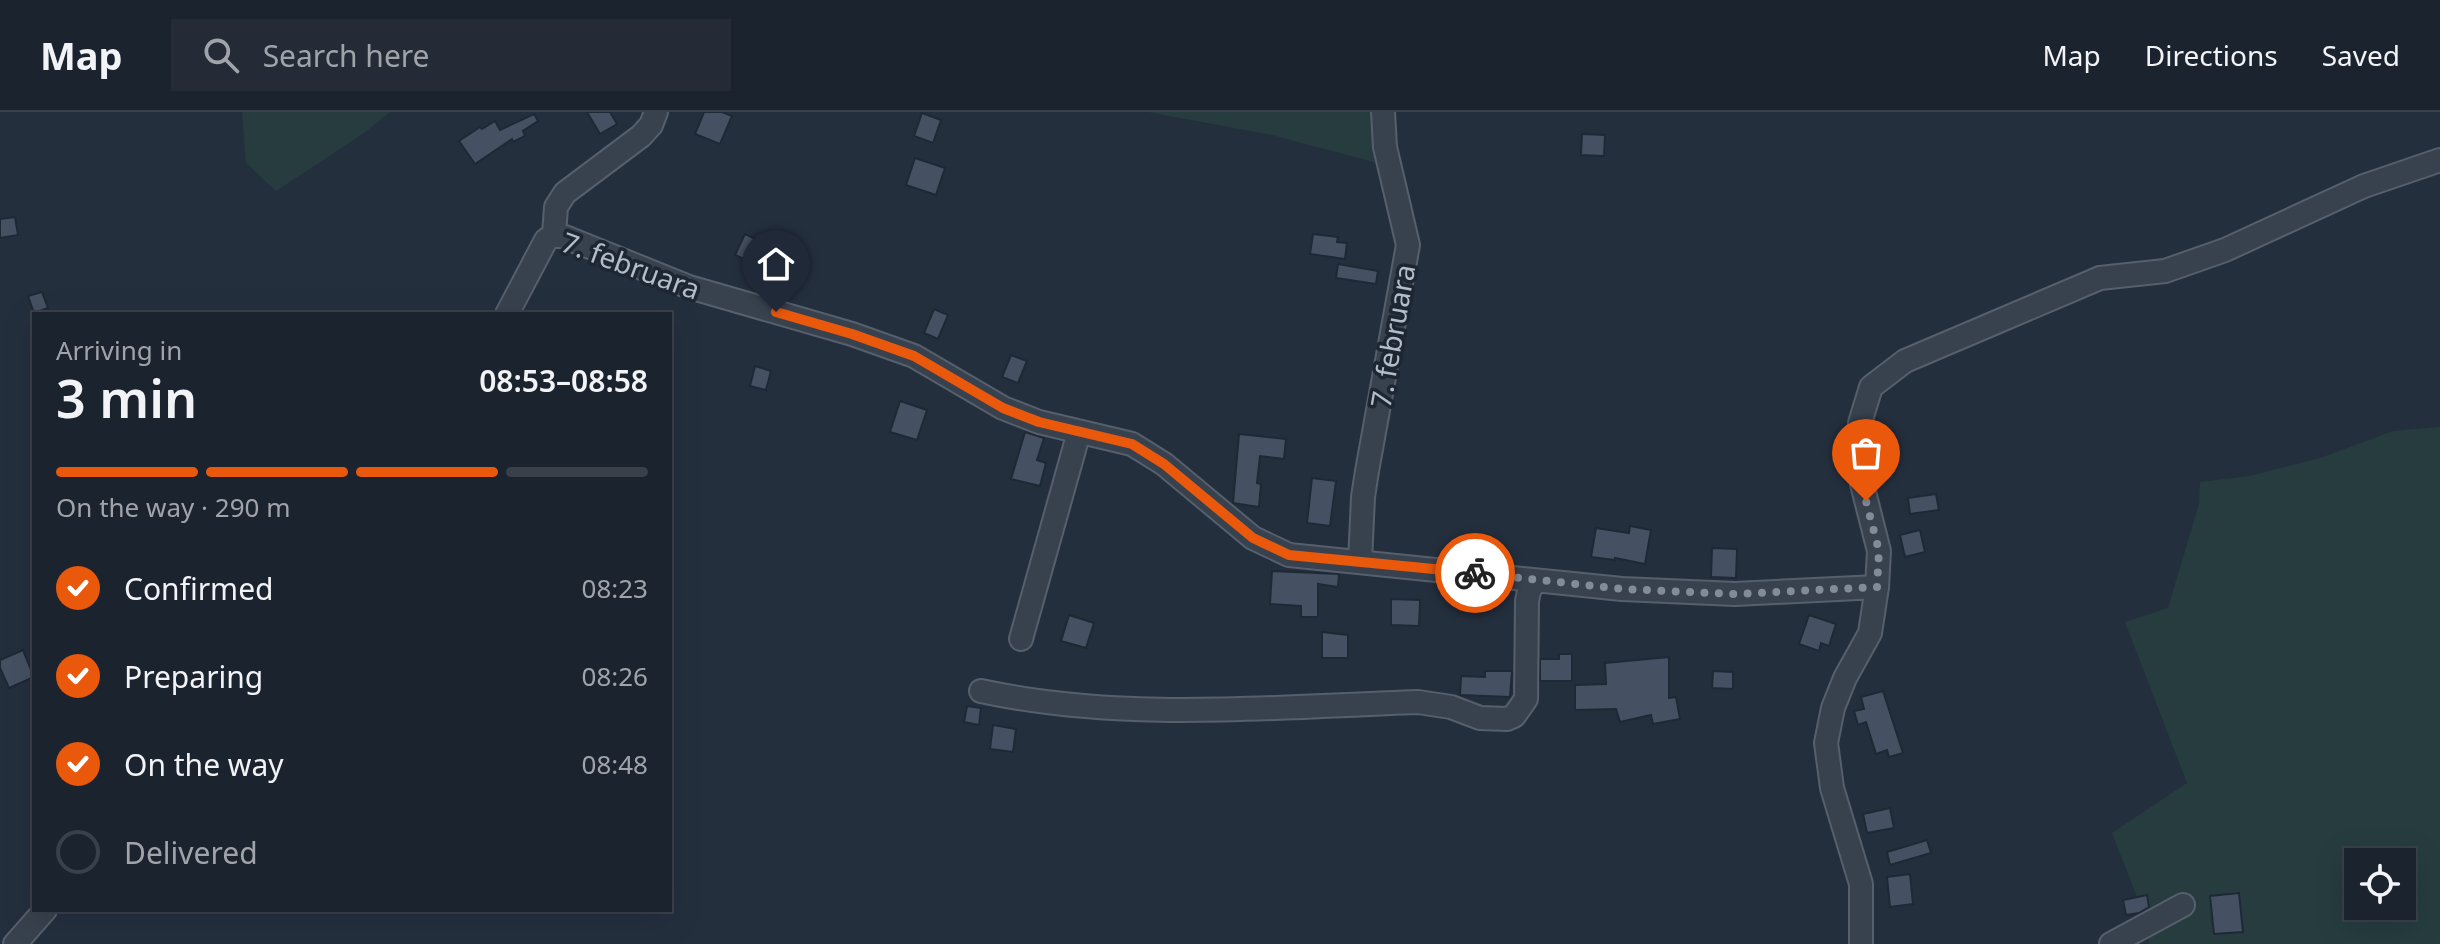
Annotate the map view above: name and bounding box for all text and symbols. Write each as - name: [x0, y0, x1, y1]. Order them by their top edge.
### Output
- search box: [171, 19, 731, 91]
- text: Map: [40, 29, 123, 81]
- icon: search: [199, 33, 243, 77]
- text: Search here: [263, 35, 430, 76]
- text: Map: [2042, 36, 2101, 74]
- text: Directions: [2145, 36, 2278, 74]
- text: Saved: [2322, 36, 2400, 74]
- street label: 7. februara: [556, 222, 706, 308]
- pin: [742, 230, 810, 312]
- icon: home: [754, 242, 798, 286]
- street label: 7. februara: [1361, 261, 1423, 411]
- text: Arriving in: [56, 332, 182, 368]
- text: 08:53–08:58: [479, 360, 648, 401]
- text: 3 min: [56, 362, 197, 433]
- pin: [1832, 419, 1900, 501]
- icon: bag: [1844, 431, 1888, 475]
- text: On the way · 290 m: [56, 489, 290, 525]
- courier: [1435, 533, 1515, 613]
- icon: bike: [1453, 551, 1497, 595]
- icon: check: [56, 566, 100, 610]
- text: Confirmed: [124, 568, 274, 609]
- text: 08:23: [582, 570, 648, 606]
- icon: check: [56, 654, 100, 698]
- text: Preparing: [124, 656, 263, 697]
- text: 08:26: [582, 658, 648, 694]
- icon: check: [56, 742, 100, 786]
- text: On the way: [124, 744, 284, 785]
- text: 08:48: [582, 746, 648, 782]
- text: Delivered: [124, 832, 258, 873]
- map controls: [2344, 848, 2416, 920]
- button: locate: [2344, 848, 2416, 920]

